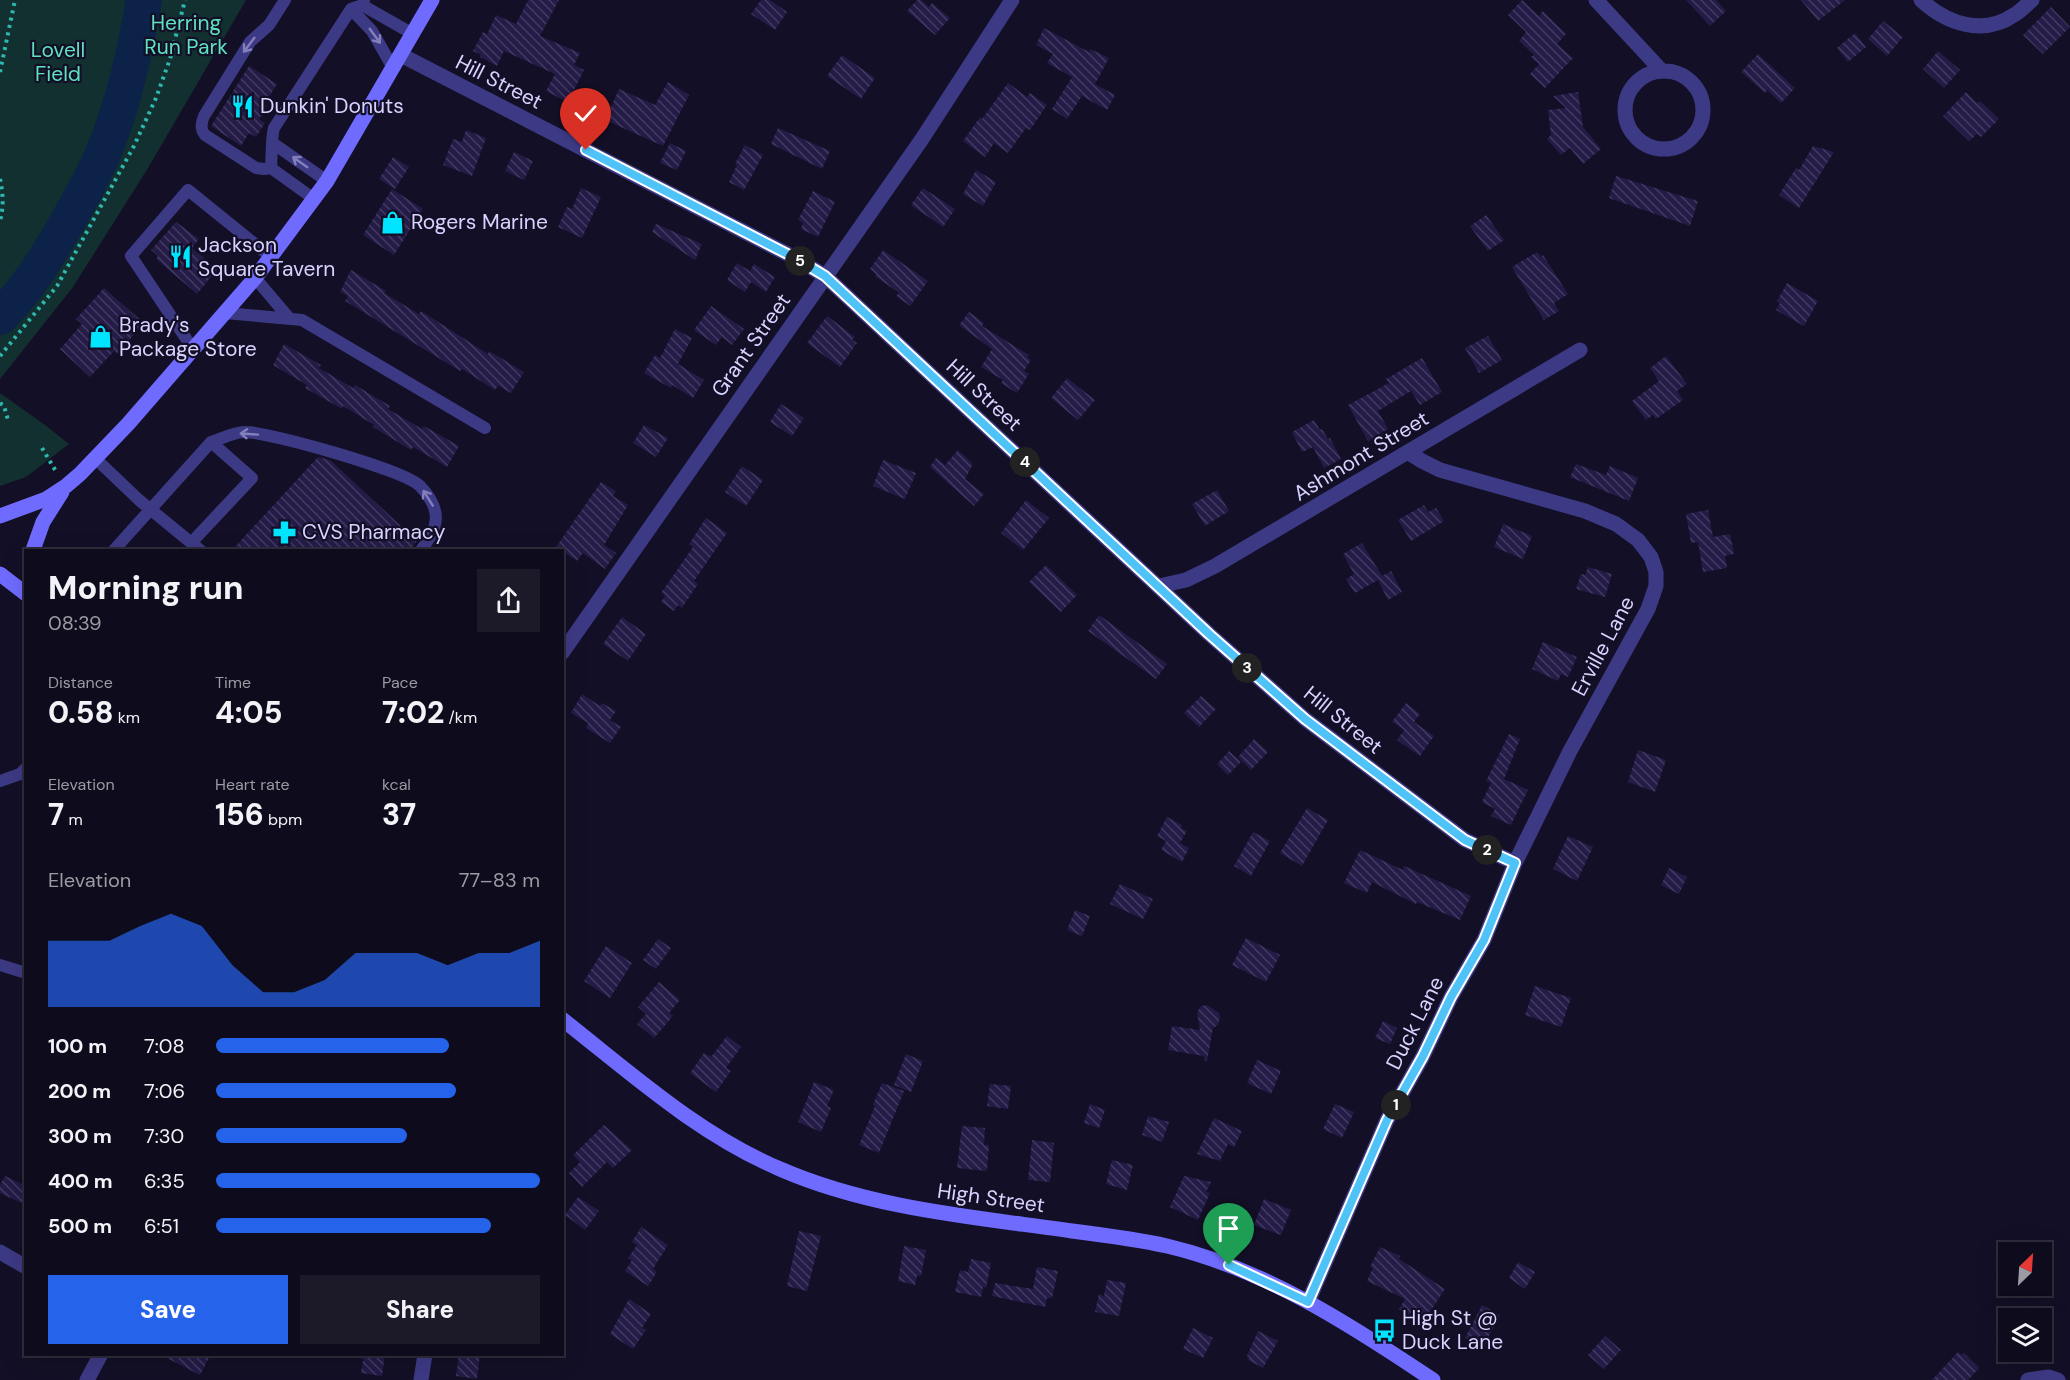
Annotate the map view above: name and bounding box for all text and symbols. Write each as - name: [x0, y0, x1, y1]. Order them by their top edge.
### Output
- park label: Herring Run Park: [144, 9, 228, 61]
- one-way arrow: [369, 28, 381, 44]
- park label: Lovell Field: [31, 36, 85, 88]
- one-way arrow: [243, 37, 255, 53]
- street label: Hill Street: [451, 48, 547, 116]
- pin: [560, 88, 611, 150]
- place label: Dunkin' Donuts: [260, 92, 404, 120]
- restaurant icon: Dunkin' Donuts: [229, 93, 255, 119]
- icon: check: [569, 97, 602, 130]
- one-way arrow: [293, 156, 309, 168]
- place label: Rogers Marine: [411, 208, 548, 236]
- shop icon: Rogers Marine: [380, 209, 406, 235]
- place label: Jackson Square Tavern: [198, 231, 335, 283]
- restaurant icon: Jackson Square Tavern: [167, 244, 193, 270]
- pin: 5: [785, 246, 815, 276]
- text: 5: [795, 250, 805, 271]
- street label: Grant Street: [705, 288, 797, 402]
- place label: Brady's Package Store: [119, 311, 257, 363]
- shop icon: Brady's Package Store: [88, 324, 114, 350]
- street label: Hill Street: [940, 353, 1028, 437]
- street label: Ashmont Street: [1288, 405, 1434, 507]
- one-way arrow: [240, 428, 259, 439]
- pin: 4: [1010, 447, 1040, 477]
- text: 4: [1020, 451, 1030, 472]
- one-way arrow: [421, 490, 434, 507]
- place label: CVS Pharmacy: [302, 518, 446, 546]
- pharmacy icon: CVS Pharmacy: [271, 519, 297, 545]
- text: Morning run: [48, 566, 243, 609]
- button: share: [477, 569, 540, 632]
- street label: Erville Lane: [1565, 591, 1641, 701]
- text: 08:39: [48, 610, 102, 636]
- pin: 3: [1232, 653, 1262, 683]
- text: 3: [1242, 657, 1252, 678]
- text: Distance: [48, 672, 113, 693]
- text: Time: [215, 672, 251, 693]
- text: Pace: [382, 672, 418, 693]
- street label: Hill Street: [1298, 680, 1388, 760]
- text: 0.58: [48, 693, 113, 732]
- text: 4:05: [215, 693, 282, 732]
- text: 7:02: [382, 693, 444, 732]
- text: km: [113, 707, 140, 728]
- text: /km: [444, 707, 477, 728]
- text: Elevation: [48, 774, 115, 795]
- text: Heart rate: [215, 774, 290, 795]
- text: kcal: [382, 774, 411, 795]
- text: 7: [48, 795, 64, 834]
- text: 156: [215, 795, 264, 834]
- text: 37: [382, 795, 416, 834]
- text: m: [64, 809, 83, 830]
- text: bpm: [264, 809, 302, 830]
- pin: 2: [1472, 835, 1502, 865]
- text: 2: [1482, 839, 1492, 860]
- text: Elevation: [48, 867, 131, 893]
- text: 77–83 m: [459, 867, 540, 893]
- street label: Duck Lane: [1380, 972, 1450, 1074]
- text: 100 m: [48, 1033, 107, 1059]
- text: 7:08: [144, 1033, 185, 1059]
- text: 200 m: [48, 1078, 111, 1104]
- text: 7:06: [144, 1078, 185, 1104]
- pin: 1: [1381, 1090, 1411, 1120]
- text: 1: [1393, 1094, 1399, 1115]
- text: 300 m: [48, 1123, 112, 1149]
- text: 7:30: [144, 1123, 184, 1149]
- text: 400 m: [48, 1168, 113, 1194]
- text: 6:35: [144, 1168, 185, 1194]
- street label: High Street: [935, 1177, 1047, 1219]
- pin: [1203, 1203, 1254, 1265]
- icon: arrive: [1212, 1212, 1245, 1245]
- text: 500 m: [48, 1213, 112, 1239]
- text: 6:51: [144, 1213, 179, 1239]
- north arrow: [1998, 1242, 2052, 1296]
- map controls: [1998, 1242, 2052, 1362]
- button: Save: [48, 1275, 288, 1344]
- button: Share: [300, 1275, 540, 1344]
- place label: High St @ Duck Lane: [1402, 1304, 1503, 1356]
- button: layers: [1998, 1308, 2052, 1362]
- bus stop icon: High St @ Duck Lane: [1371, 1317, 1397, 1343]

